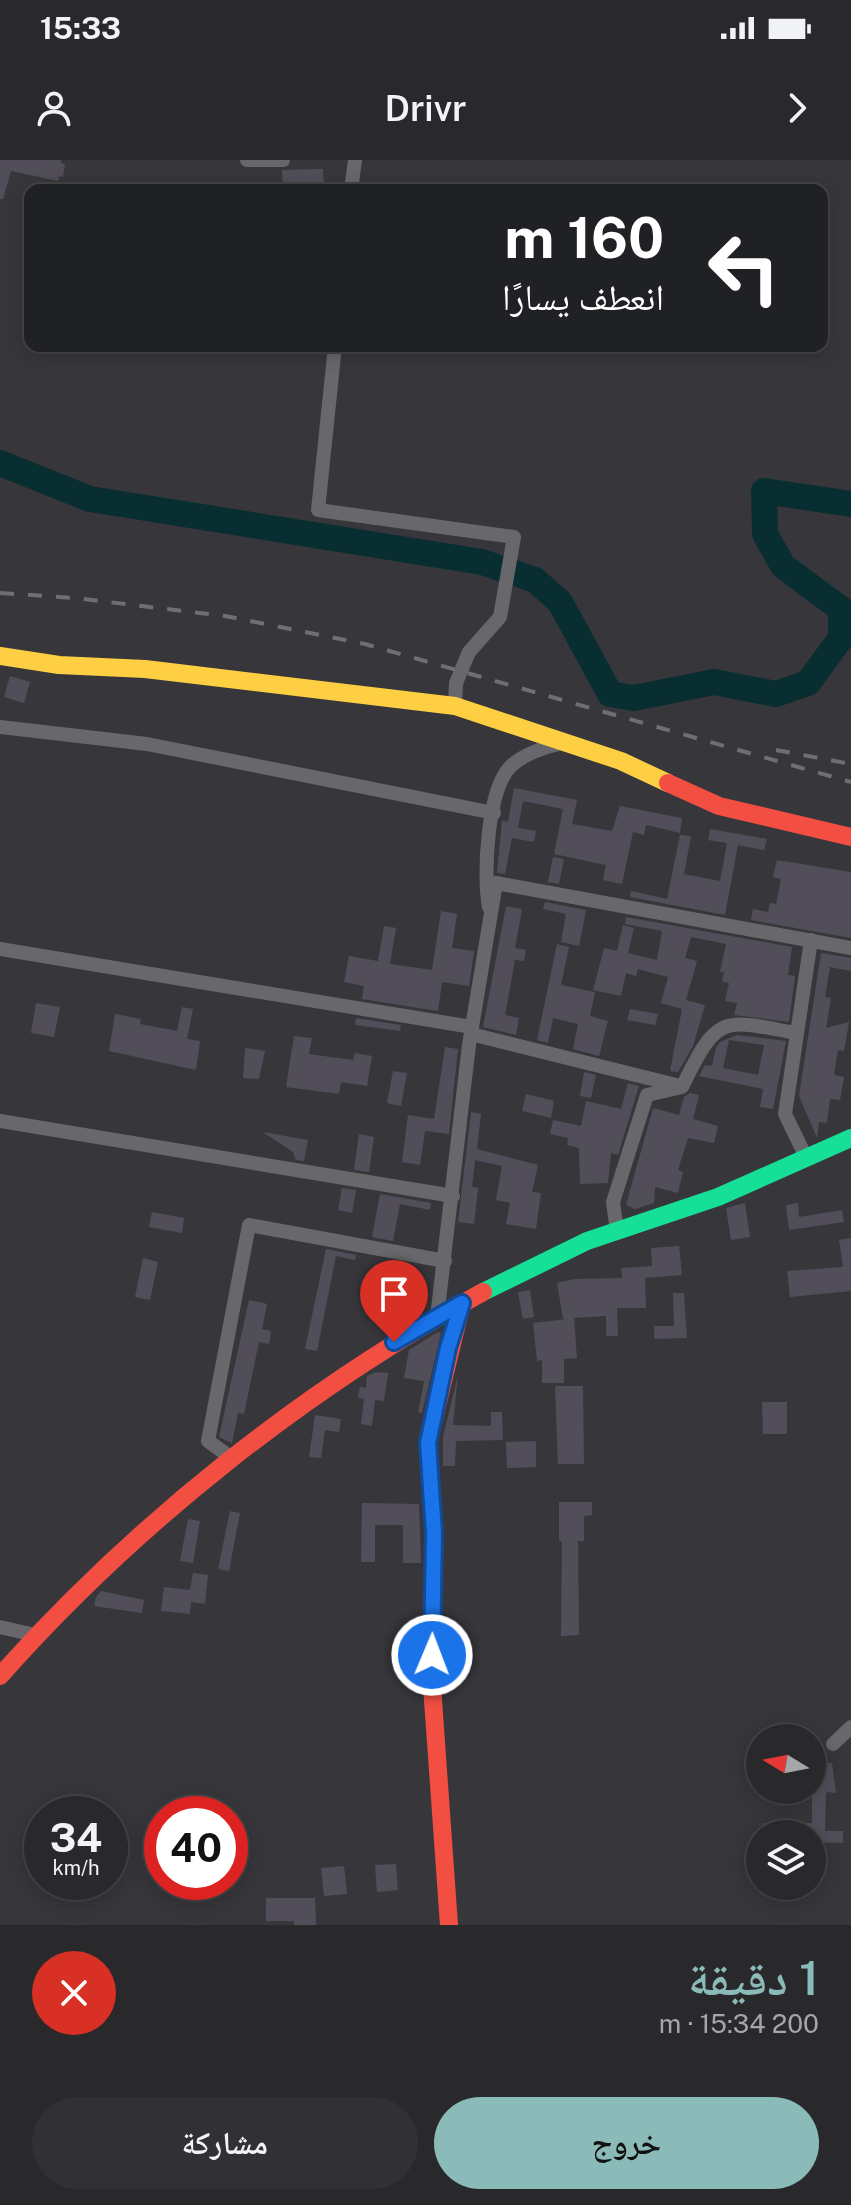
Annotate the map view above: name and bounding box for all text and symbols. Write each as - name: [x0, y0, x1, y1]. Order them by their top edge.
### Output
- text: 15:33: [40, 10, 121, 46]
- icon: person: [32, 86, 76, 130]
- icon: forward: [775, 86, 819, 130]
- text: Drivr: [384, 87, 467, 129]
- text: 160 m: [504, 205, 664, 271]
- icon: left: [692, 216, 796, 320]
- text: انعطف يسارًا: [502, 276, 664, 318]
- pin: [360, 1260, 428, 1342]
- icon: arrive: [372, 1272, 416, 1316]
- position arrow: [390, 1613, 474, 1697]
- north arrow: [746, 1724, 826, 1804]
- map controls: [746, 1724, 826, 1900]
- speed limit sign: 40: [144, 1796, 248, 1900]
- text: 34: [50, 1814, 102, 1861]
- button: layers: [746, 1820, 826, 1900]
- text: km/h: [52, 1856, 100, 1880]
- text: 1 دقيقة: [688, 1949, 819, 2006]
- button: close: [32, 1951, 116, 2035]
- text: 200 m · 15:34: [659, 2008, 819, 2039]
- button: مشاركة: [32, 2097, 418, 2189]
- button: خروج: [434, 2097, 819, 2189]

